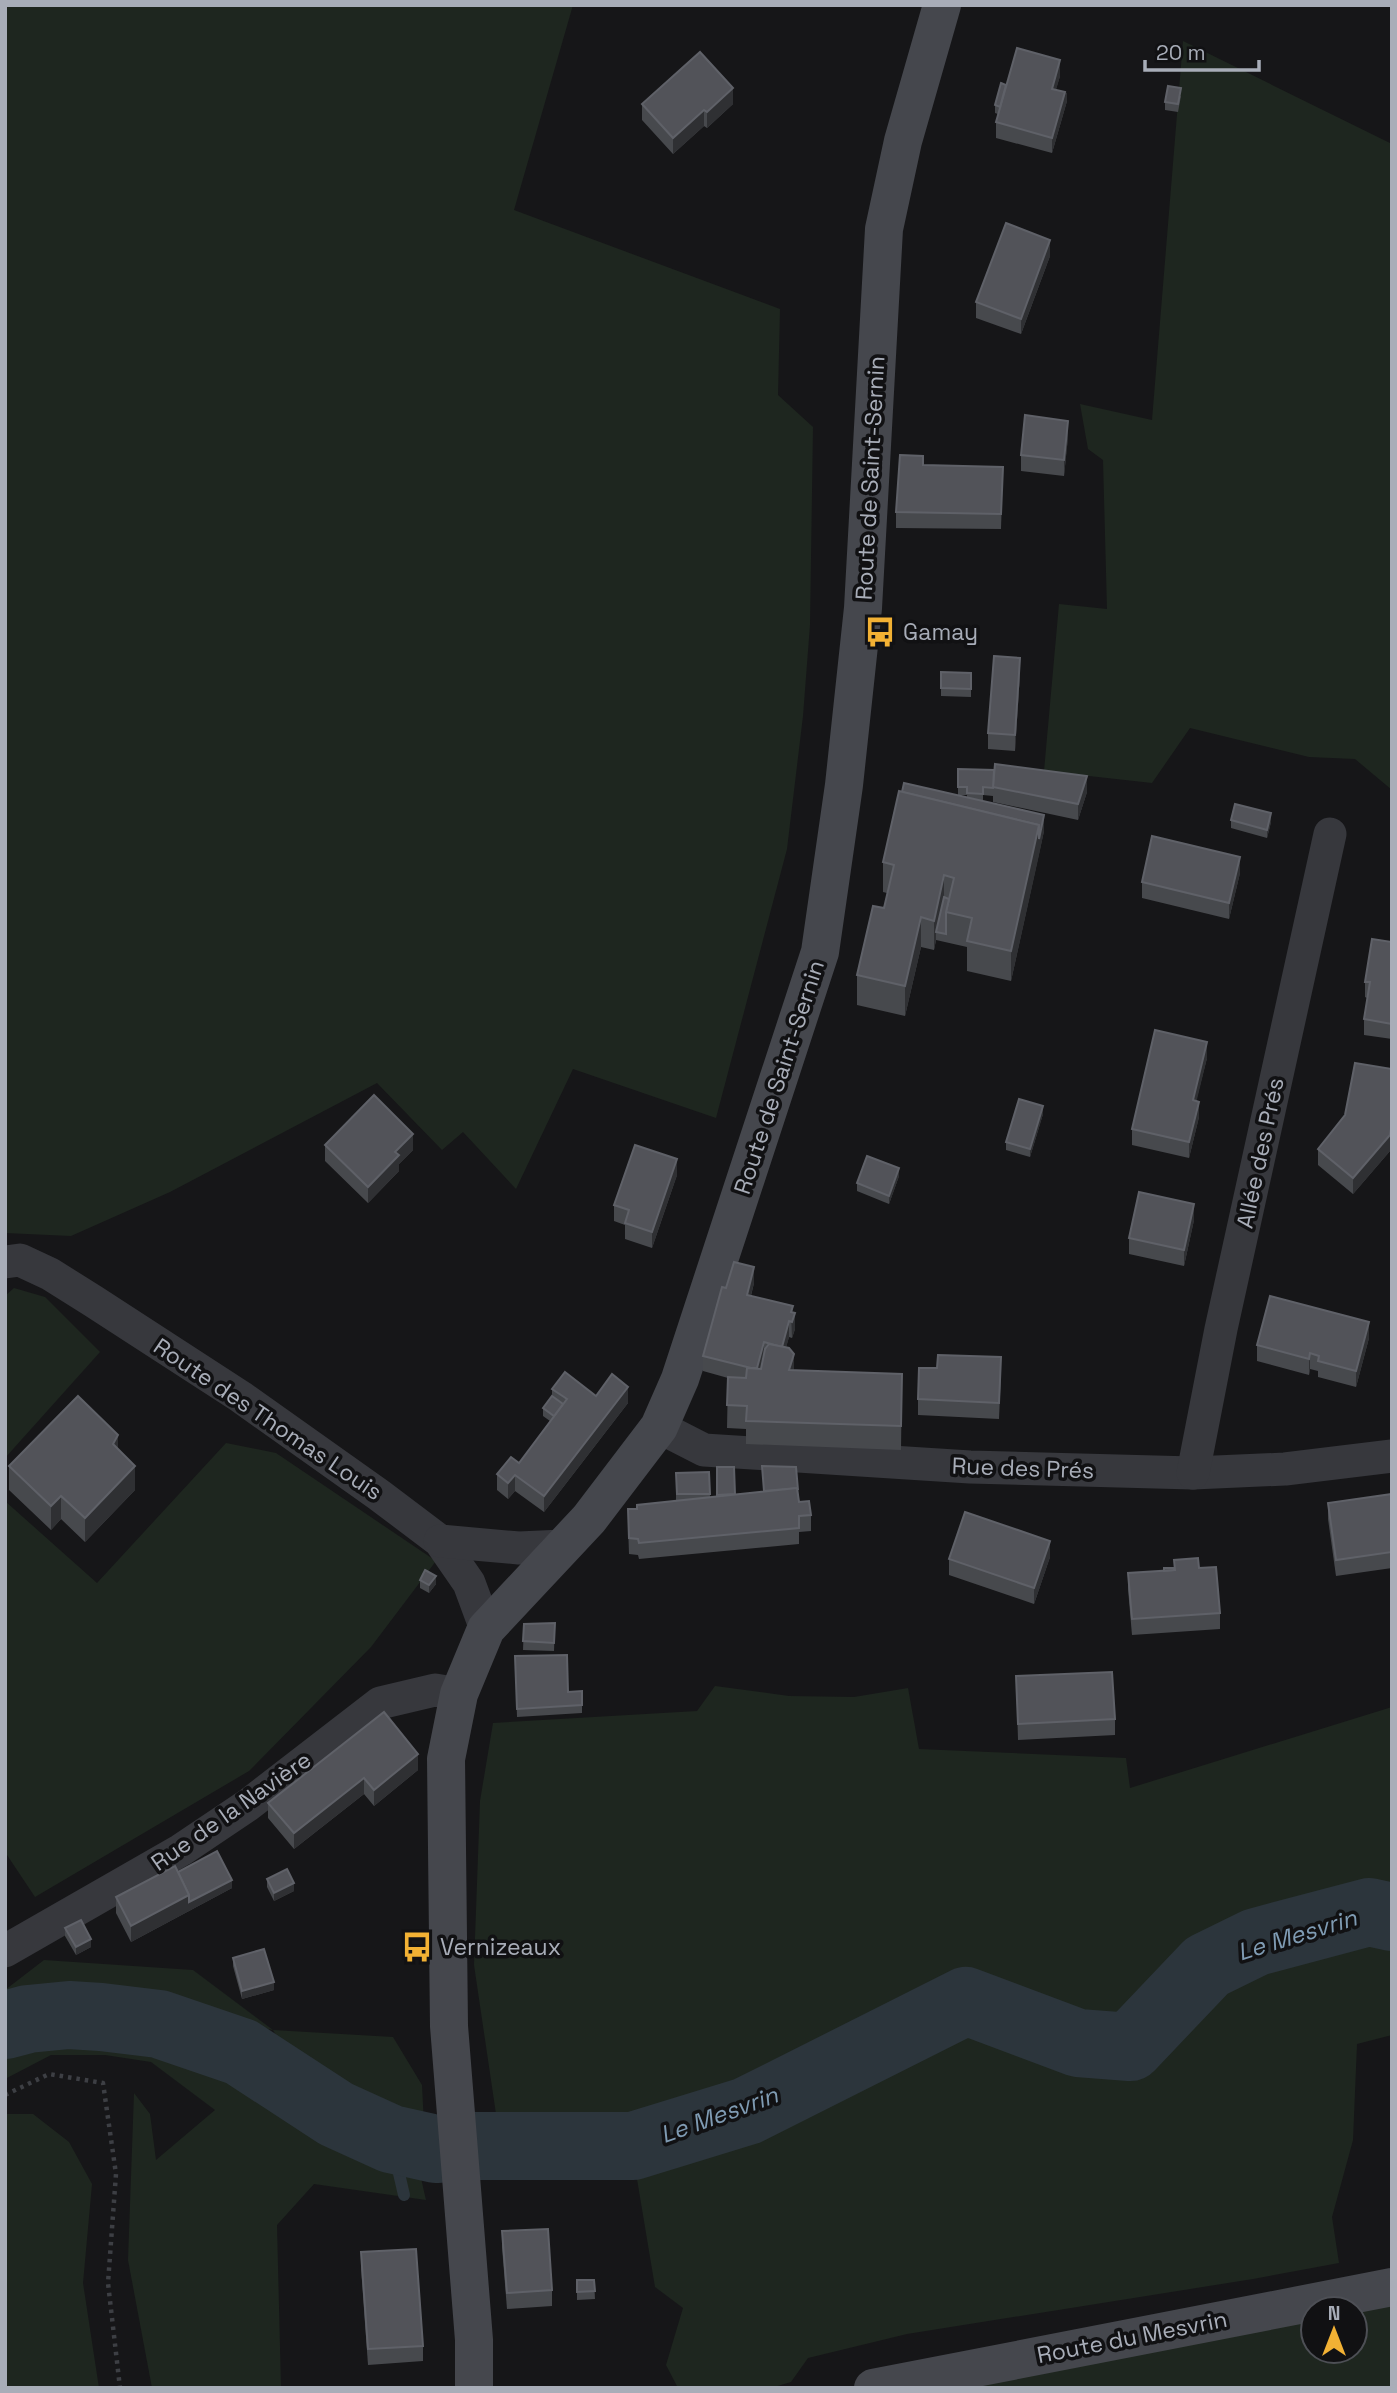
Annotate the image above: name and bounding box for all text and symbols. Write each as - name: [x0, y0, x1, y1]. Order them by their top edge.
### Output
- scale bar: [1145, 28, 1259, 72]
- text: 20 m: [1156, 39, 1206, 66]
- street label: Route de Saint-Sernin: [849, 355, 891, 601]
- bus stop icon: Gamay: [863, 615, 897, 649]
- place label: Gamay: [903, 617, 978, 647]
- street label: Route de Saint-Sernin: [727, 956, 831, 1198]
- street label: Allée des Prés: [1229, 1075, 1291, 1231]
- street label: Route des Thomas Louis: [148, 1331, 388, 1507]
- street label: Rue des Prés: [951, 1451, 1095, 1485]
- street label: Rue de la Navière: [145, 1745, 317, 1877]
- water label: Le Mesvrin: [1233, 1901, 1361, 1967]
- bus stop icon: Vernizeaux: [400, 1930, 434, 1964]
- place label: Vernizeaux: [440, 1932, 561, 1962]
- water label: Le Mesvrin: [656, 2078, 783, 2150]
- north arrow: [1299, 2295, 1369, 2365]
- text: N: [1328, 2301, 1340, 2326]
- street label: Route du Mesvrin: [1034, 2304, 1230, 2370]

